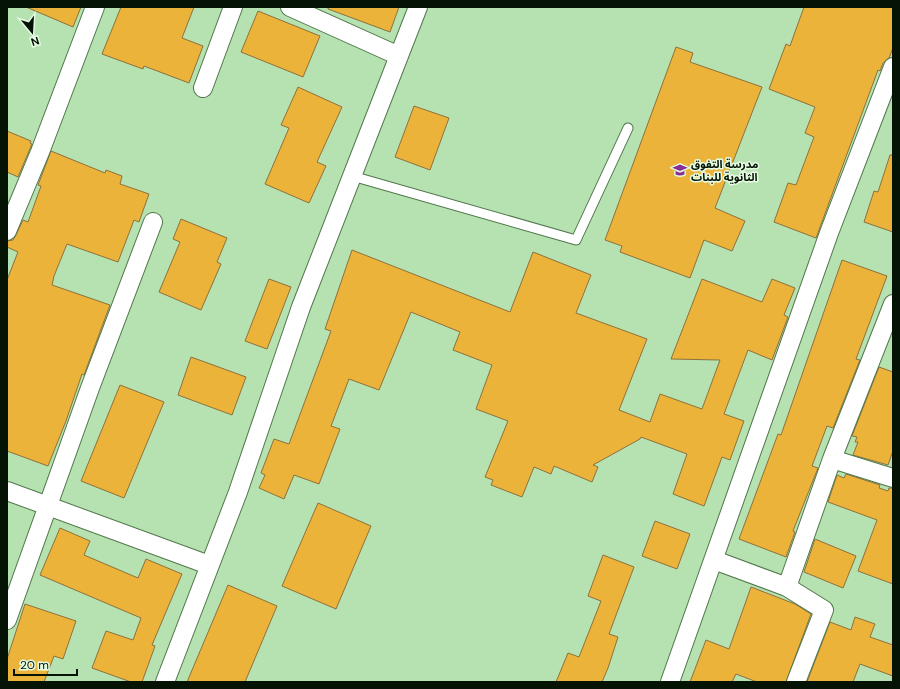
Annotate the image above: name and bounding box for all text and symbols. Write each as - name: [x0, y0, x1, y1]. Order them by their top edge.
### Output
- north arrow: [12, 12, 52, 52]
- text: N: [29, 34, 41, 49]
- place label: مدرسة التفوق الثانوية للبنات: [691, 157, 759, 184]
- school or university icon: مدرسة التفوق الثانوية للبنات: [672, 162, 688, 178]
- scale bar: [14, 651, 77, 677]
- text: 20 m: [20, 657, 49, 673]

